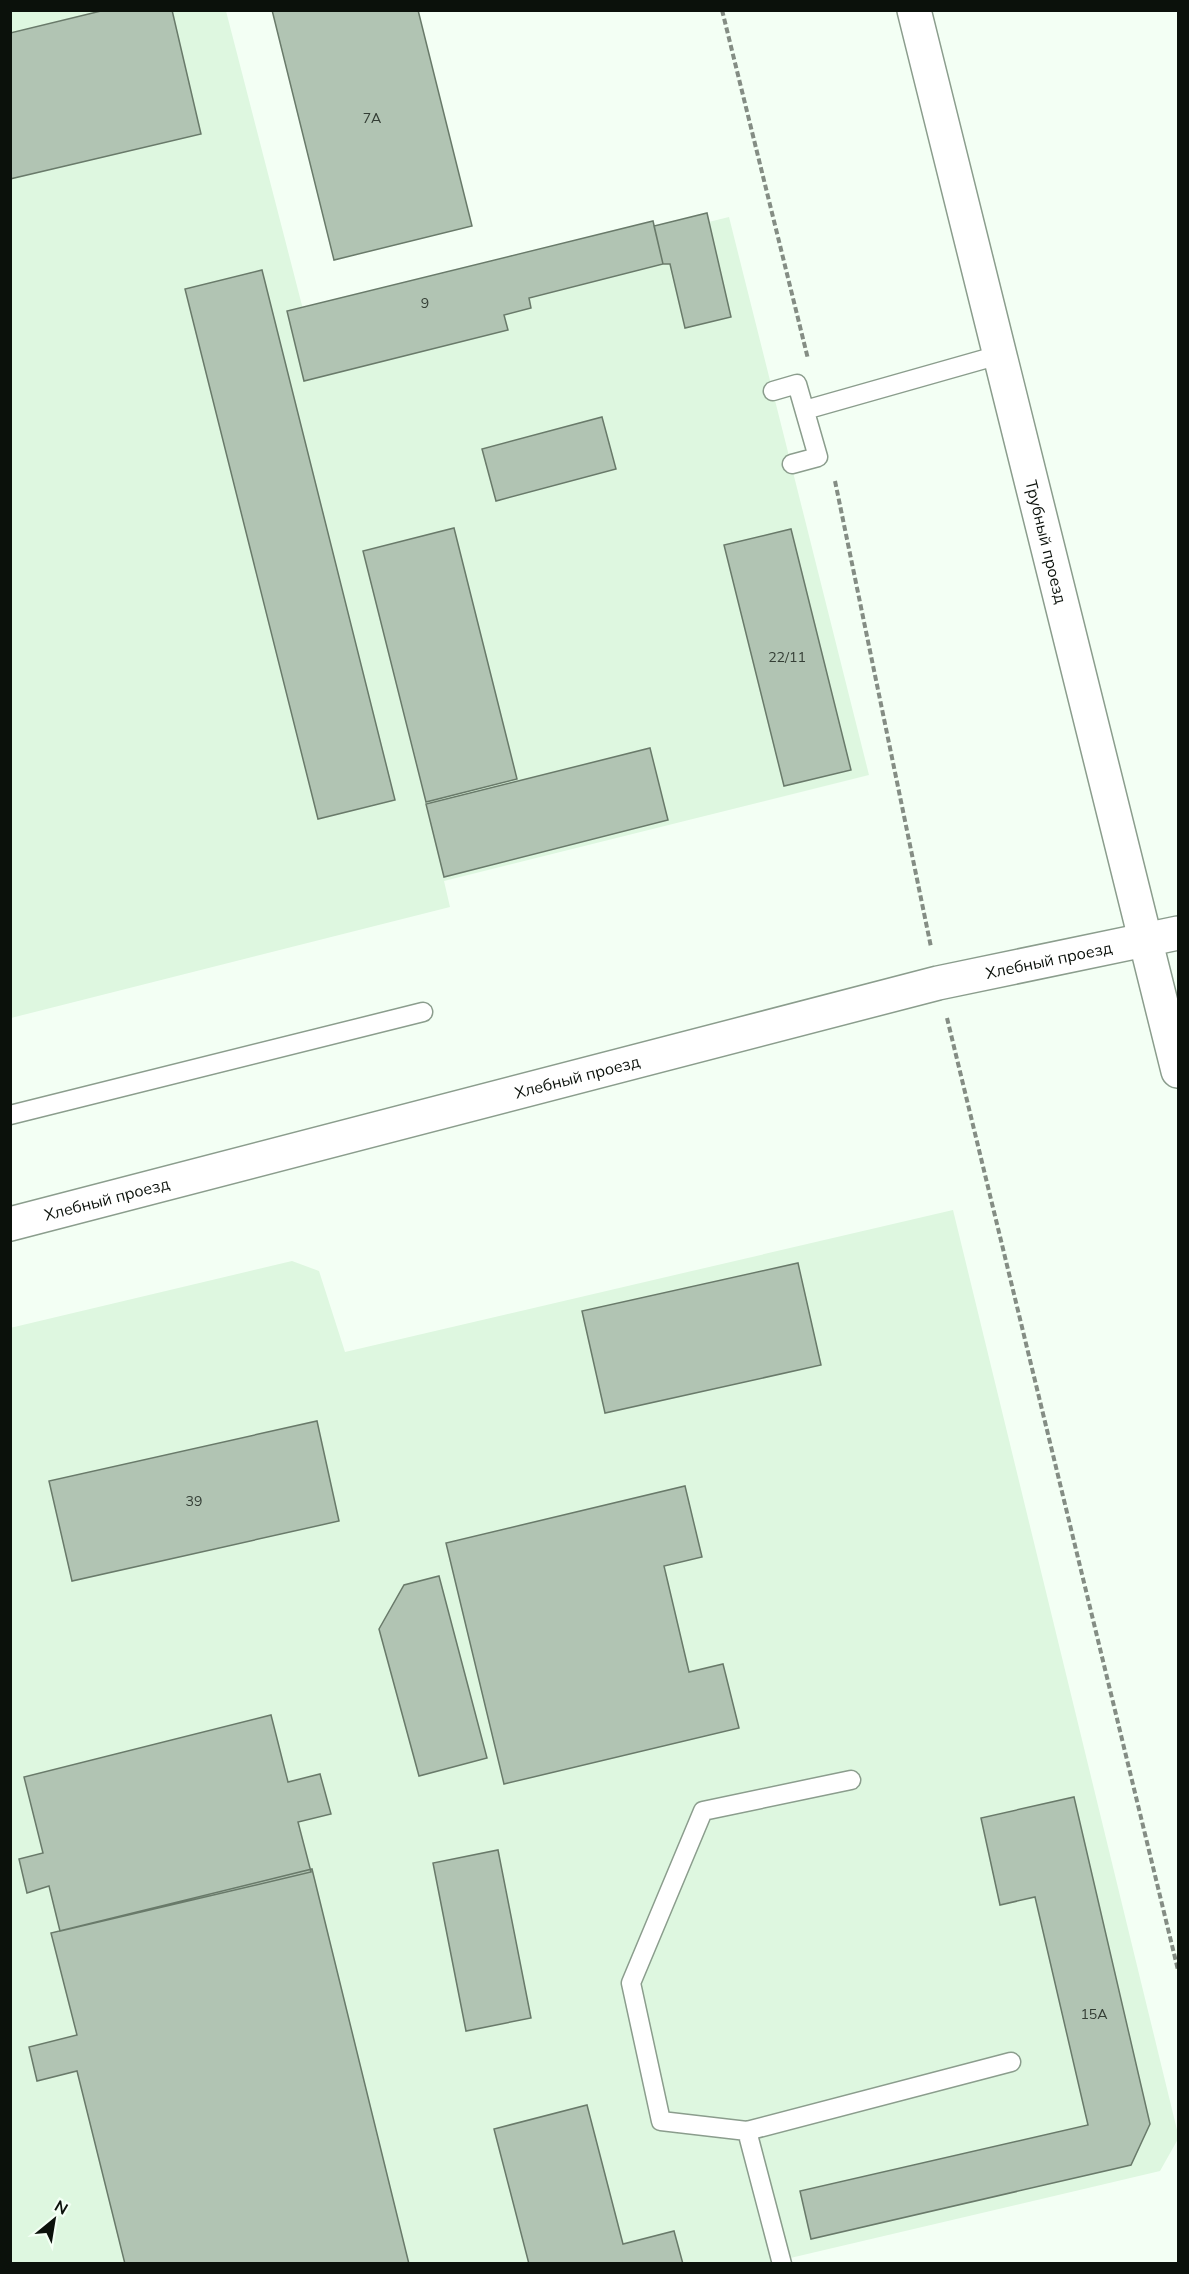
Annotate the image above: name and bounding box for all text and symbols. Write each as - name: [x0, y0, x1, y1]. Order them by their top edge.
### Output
- house number: 7А: [363, 109, 382, 127]
- house number: 9: [421, 294, 429, 312]
- street label: Трубный проезд: [1021, 478, 1071, 606]
- house number: 22/11: [768, 648, 806, 666]
- street label: Хлебный проезд: [984, 937, 1114, 983]
- street label: Хлебный проезд: [512, 1051, 642, 1103]
- street label: Хлебный проезд: [42, 1173, 172, 1225]
- house number: 39: [186, 1492, 202, 1510]
- house number: 15А: [1080, 2005, 1108, 2023]
- north arrow: [24, 2190, 84, 2250]
- text: N: [51, 2195, 72, 2219]

